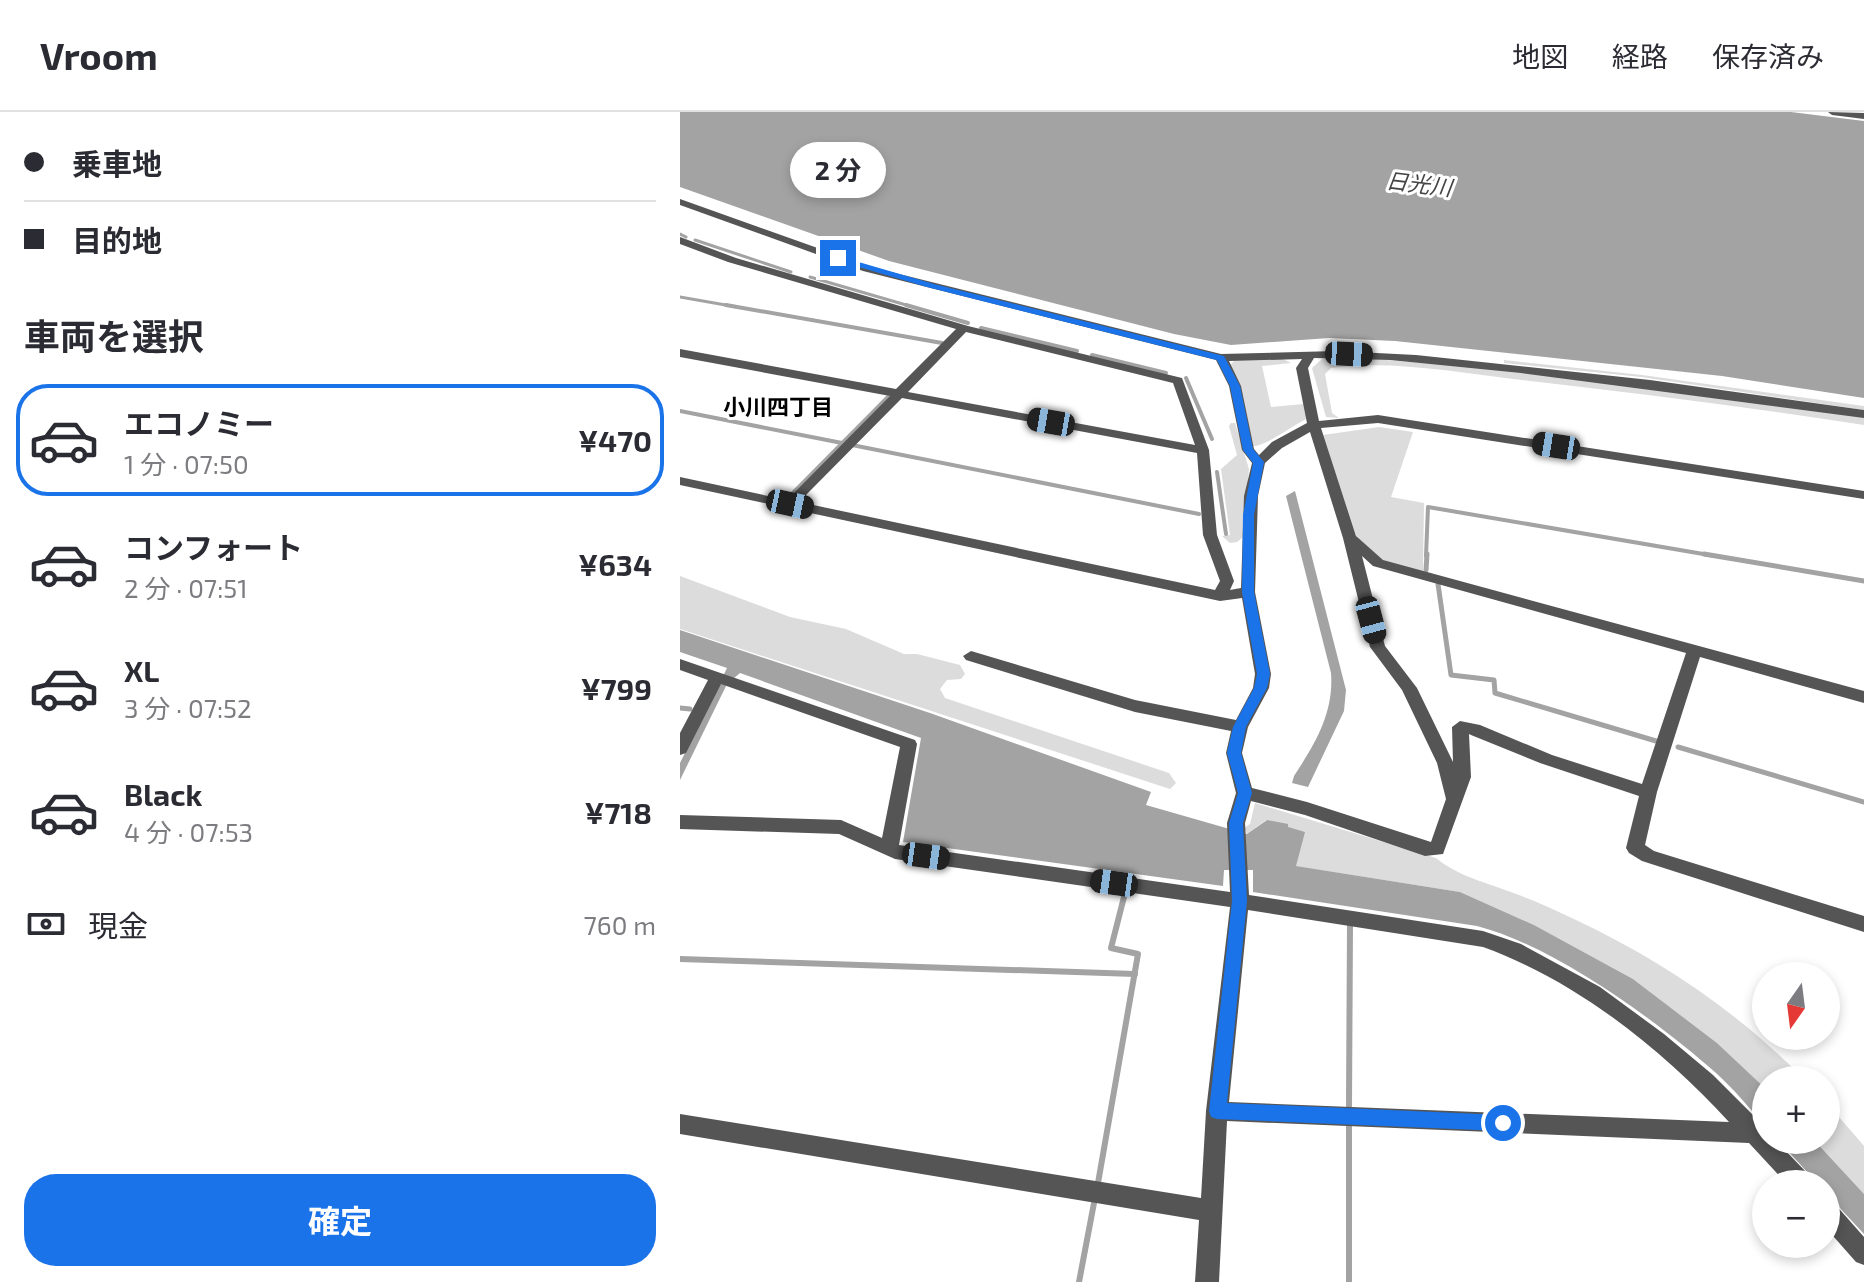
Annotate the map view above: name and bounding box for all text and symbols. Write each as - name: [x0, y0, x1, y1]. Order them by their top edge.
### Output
- text: Vroom: [40, 32, 158, 78]
- text: 地図: [1512, 39, 1568, 73]
- text: 経路: [1612, 39, 1668, 73]
- text: 保存済み: [1712, 39, 1824, 73]
- callout: 2 分: [790, 142, 886, 198]
- text: 乗車地: [72, 145, 162, 181]
- text: 2 分: [815, 154, 861, 185]
- water label: 日光川: [1385, 166, 1455, 200]
- text: 目的地: [72, 222, 162, 258]
- route end: [820, 240, 856, 276]
- text: 車両を選択: [24, 314, 204, 357]
- car: [1324, 341, 1374, 367]
- district label: 小川四丁目: [723, 393, 833, 419]
- icon: car: [28, 404, 100, 476]
- text: エコノミー: [124, 405, 274, 441]
- car: [1025, 406, 1077, 438]
- text: ¥470: [578, 422, 652, 458]
- car: [1530, 430, 1582, 462]
- text: 1 分 · 07:50: [124, 448, 249, 479]
- car: [764, 487, 816, 521]
- icon: car: [28, 528, 100, 600]
- text: コンフォート: [124, 529, 303, 565]
- text: ¥634: [578, 546, 652, 582]
- text: 2 分 · 07:51: [124, 572, 248, 603]
- car: [1353, 594, 1389, 646]
- icon: car: [28, 652, 100, 724]
- text: XL: [124, 652, 159, 688]
- text: ¥799: [581, 670, 652, 706]
- text: 3 分 · 07:52: [124, 692, 252, 723]
- icon: car: [28, 776, 100, 848]
- text: Black: [124, 776, 202, 812]
- text: ¥718: [585, 794, 652, 830]
- text: 4 分 · 07:53: [124, 816, 253, 847]
- car: [901, 841, 951, 871]
- car: [1089, 868, 1139, 898]
- icon: cash: [24, 902, 68, 946]
- text: 現金: [88, 907, 148, 943]
- text: 760 m: [584, 909, 656, 940]
- north arrow: [1752, 962, 1840, 1050]
- map controls: [1752, 962, 1840, 1258]
- button: +: [1752, 1066, 1840, 1154]
- route start: [1485, 1105, 1521, 1141]
- button: −: [1752, 1170, 1840, 1258]
- button: 確定: [24, 1174, 656, 1266]

